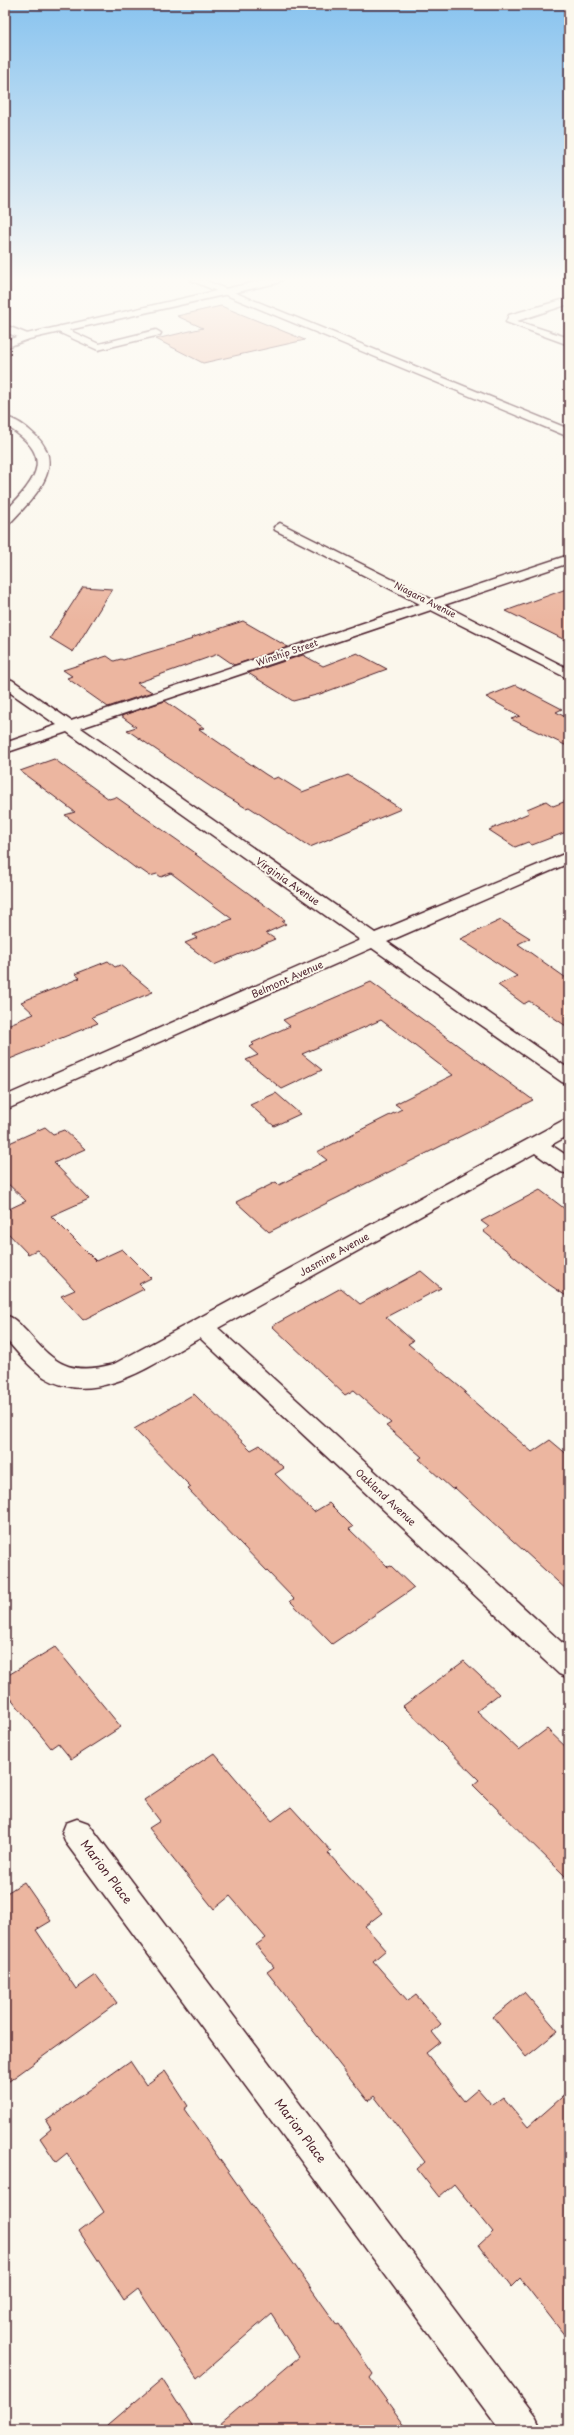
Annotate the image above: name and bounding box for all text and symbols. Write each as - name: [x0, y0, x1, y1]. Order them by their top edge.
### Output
- street label: Niagara Avenue: [392, 577, 459, 621]
- street label: Winship Street: [254, 635, 320, 669]
- street label: Virginia Avenue: [253, 853, 324, 909]
- street label: Belmont Avenue: [248, 956, 326, 1001]
- street label: Jasmine Avenue: [296, 1228, 372, 1279]
- street label: Oakland Avenue: [353, 1465, 420, 1529]
- street label: Marion Place: [77, 1836, 137, 1907]
- street label: Marion Place: [271, 2095, 331, 2166]

